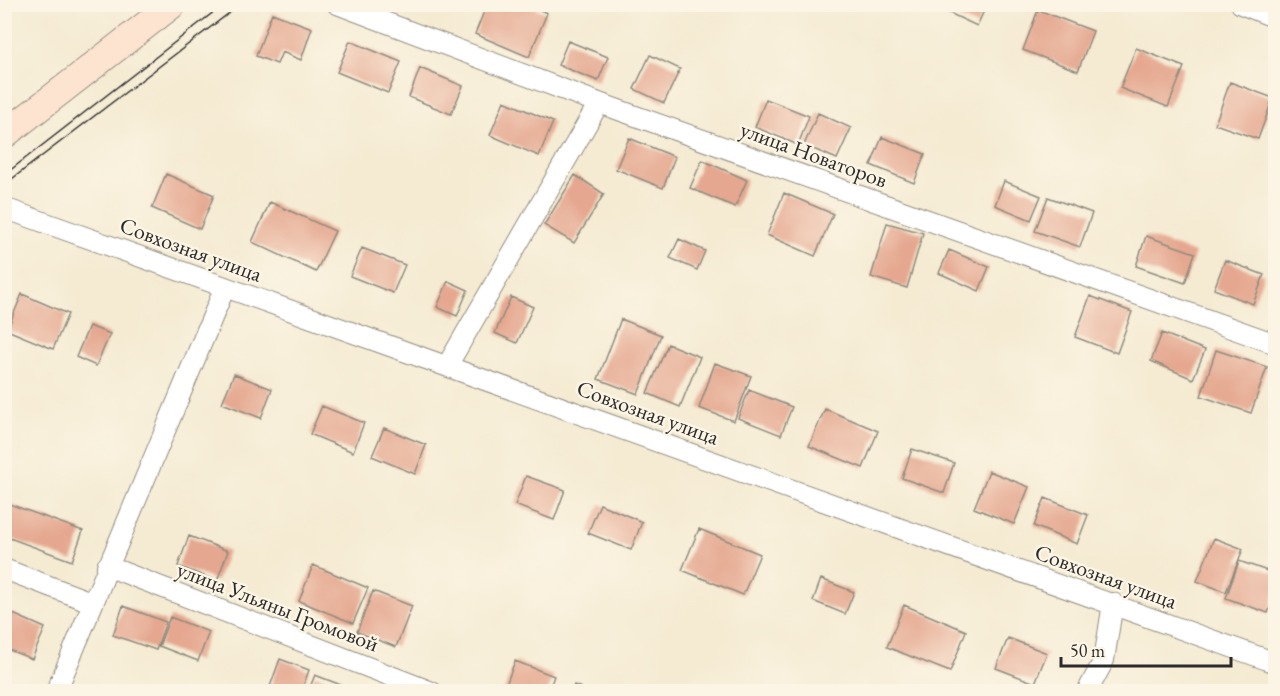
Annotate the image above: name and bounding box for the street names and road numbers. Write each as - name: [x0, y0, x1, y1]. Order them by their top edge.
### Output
- street label: улица Новаторов: [736, 114, 891, 194]
- street label: Совхозная улица: [116, 210, 266, 289]
- street label: Совхозная улица: [573, 373, 723, 452]
- street label: Совхозная улица: [1031, 537, 1181, 616]
- street label: улица Ульяны Громовой: [173, 555, 383, 658]

